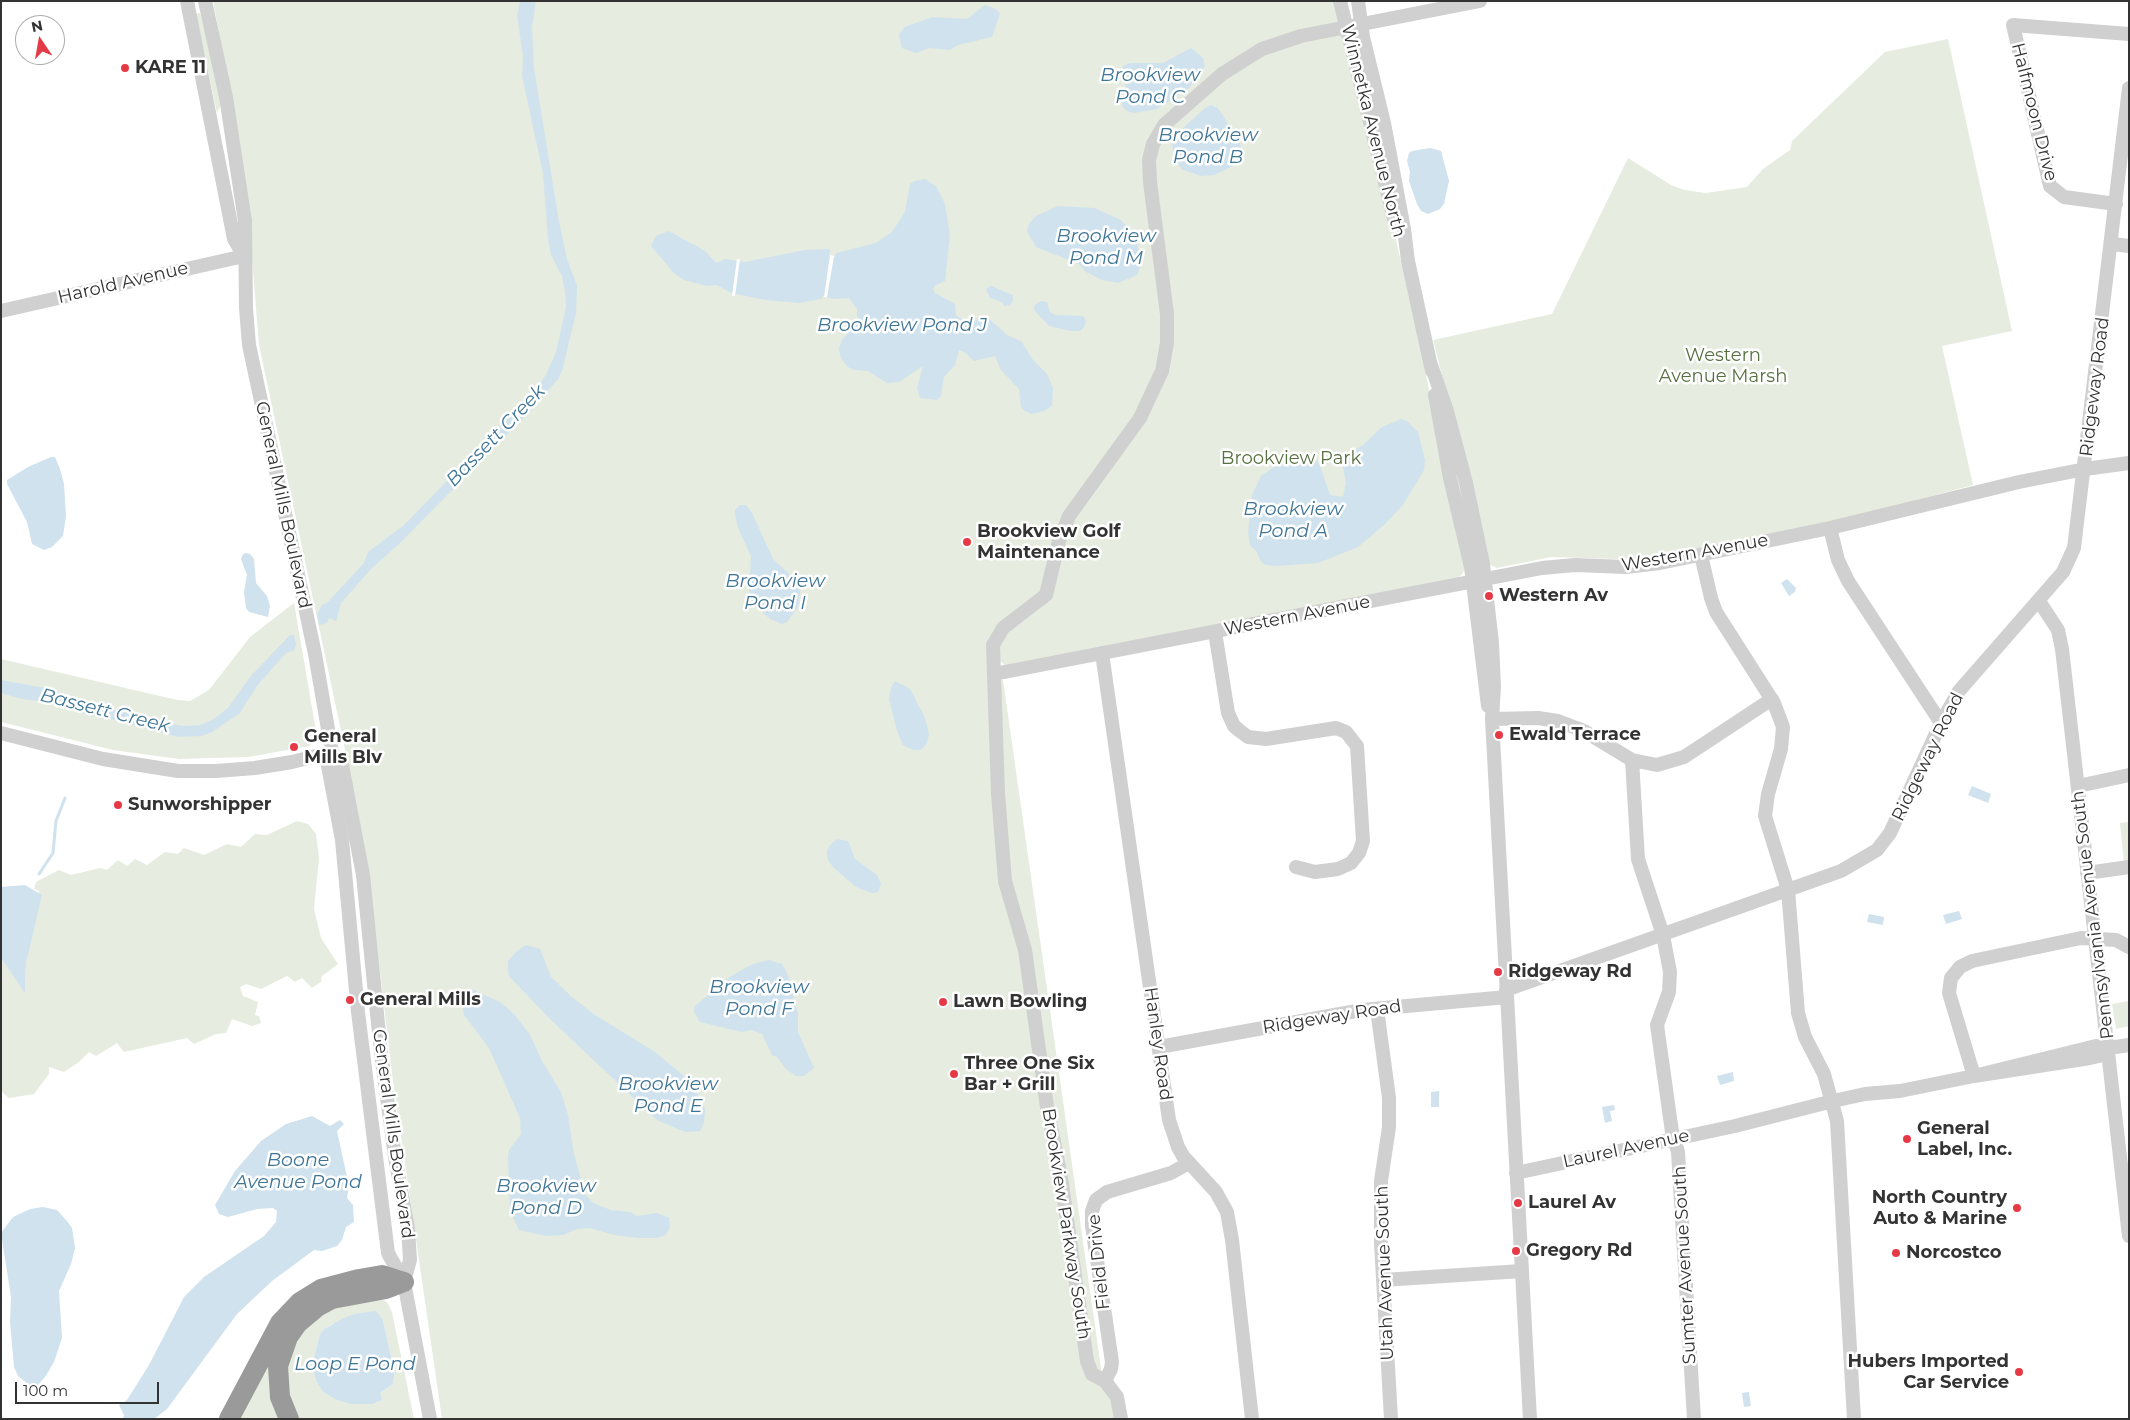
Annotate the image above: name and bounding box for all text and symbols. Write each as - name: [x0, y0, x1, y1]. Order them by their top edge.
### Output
- north arrow: [15, 15, 65, 65]
- text: N: [30, 16, 44, 36]
- street label: Winnetka Avenue North: [1336, 22, 1410, 240]
- street label: Halfmoon Drive: [2006, 41, 2062, 183]
- place label: KARE 11: [135, 57, 206, 79]
- marker: KARE 11: [119, 62, 131, 74]
- water label: Brookview Pond C: [1100, 64, 1200, 108]
- water label: Brookview Pond B: [1158, 124, 1258, 168]
- water label: Brookview Pond M: [1056, 225, 1156, 269]
- street label: Harold Avenue: [56, 257, 190, 309]
- water label: Brookview Pond J: [817, 314, 987, 336]
- street label: Ridgeway Road: [2076, 316, 2114, 458]
- park label: Western Avenue Marsh: [1659, 345, 1787, 388]
- water label: Bassett Creek: [442, 380, 550, 492]
- street label: General Mills Boulevard: [250, 399, 316, 611]
- park label: Brookview Park: [1221, 448, 1361, 470]
- water label: Brookview Pond A: [1243, 498, 1343, 542]
- place label: Brookview Golf Maintenance: [977, 521, 1121, 564]
- street label: Western Avenue: [1620, 529, 1770, 577]
- marker: Brookview Golf Maintenance: [961, 536, 973, 548]
- water label: Brookview Pond I: [725, 570, 825, 614]
- place label: Western Av: [1499, 585, 1608, 607]
- marker: Western Av: [1483, 590, 1495, 602]
- street label: Western Avenue: [1222, 591, 1372, 641]
- water label: Bassett Creek: [38, 684, 172, 738]
- street label: Ridgeway Road: [1888, 689, 1968, 825]
- place label: Ewald Terrace: [1509, 724, 1641, 746]
- place label: General Mills Blv: [304, 726, 382, 769]
- marker: Ewald Terrace: [1493, 729, 1505, 741]
- marker: General Mills Blv: [288, 741, 300, 753]
- street label: Pennsylvania Avenue South: [2067, 790, 2119, 1040]
- place label: Sunworshipper: [128, 794, 272, 816]
- marker: Sunworshipper: [112, 799, 124, 811]
- place label: Ridgeway Rd: [1508, 961, 1632, 983]
- marker: Ridgeway Rd: [1492, 966, 1504, 978]
- water label: Brookview Pond F: [709, 976, 809, 1020]
- street label: Hanley Road: [1139, 986, 1177, 1102]
- place label: General Mills: [360, 989, 481, 1011]
- place label: Lawn Bowling: [953, 991, 1087, 1013]
- marker: General Mills: [344, 994, 356, 1006]
- street label: Ridgeway Road: [1261, 995, 1403, 1039]
- marker: Lawn Bowling: [937, 996, 949, 1008]
- street label: General Mills Boulevard: [368, 1028, 418, 1240]
- place label: Three One Six Bar + Grill: [964, 1053, 1095, 1096]
- marker: Three One Six Bar + Grill: [948, 1068, 960, 1080]
- water label: Brookview Pond E: [618, 1073, 718, 1117]
- street label: Brookview Parkway South: [1037, 1107, 1095, 1341]
- place label: General Label, Inc.: [1917, 1118, 2012, 1160]
- street label: Laurel Avenue: [1561, 1125, 1691, 1173]
- marker: General Label, Inc.: [1901, 1133, 1913, 1145]
- water label: Boone Avenue Pond: [234, 1149, 362, 1193]
- street label: Sumter Avenue South: [1669, 1165, 1701, 1365]
- water label: Brookview Pond D: [496, 1175, 596, 1219]
- street label: Utah Avenue South: [1371, 1185, 1399, 1361]
- place label: North Country Auto & Marine: [1872, 1187, 2007, 1230]
- place label: Laurel Av: [1528, 1192, 1616, 1214]
- marker: Laurel Av: [1512, 1197, 1524, 1209]
- marker: North Country Auto & Marine: [2011, 1202, 2023, 1214]
- street label: Field Drive: [1083, 1213, 1115, 1311]
- place label: Gregory Rd: [1526, 1240, 1633, 1262]
- place label: Norcostco: [1906, 1242, 2002, 1264]
- marker: Gregory Rd: [1510, 1245, 1522, 1257]
- marker: Norcostco: [1890, 1247, 1902, 1259]
- place label: Hubers Imported Car Service: [1848, 1351, 2009, 1394]
- water label: Loop E Pond: [294, 1353, 416, 1375]
- marker: Hubers Imported Car Service: [2013, 1366, 2025, 1378]
- scale bar: [18, 1372, 161, 1404]
- text: 100 m: [23, 1381, 68, 1400]

